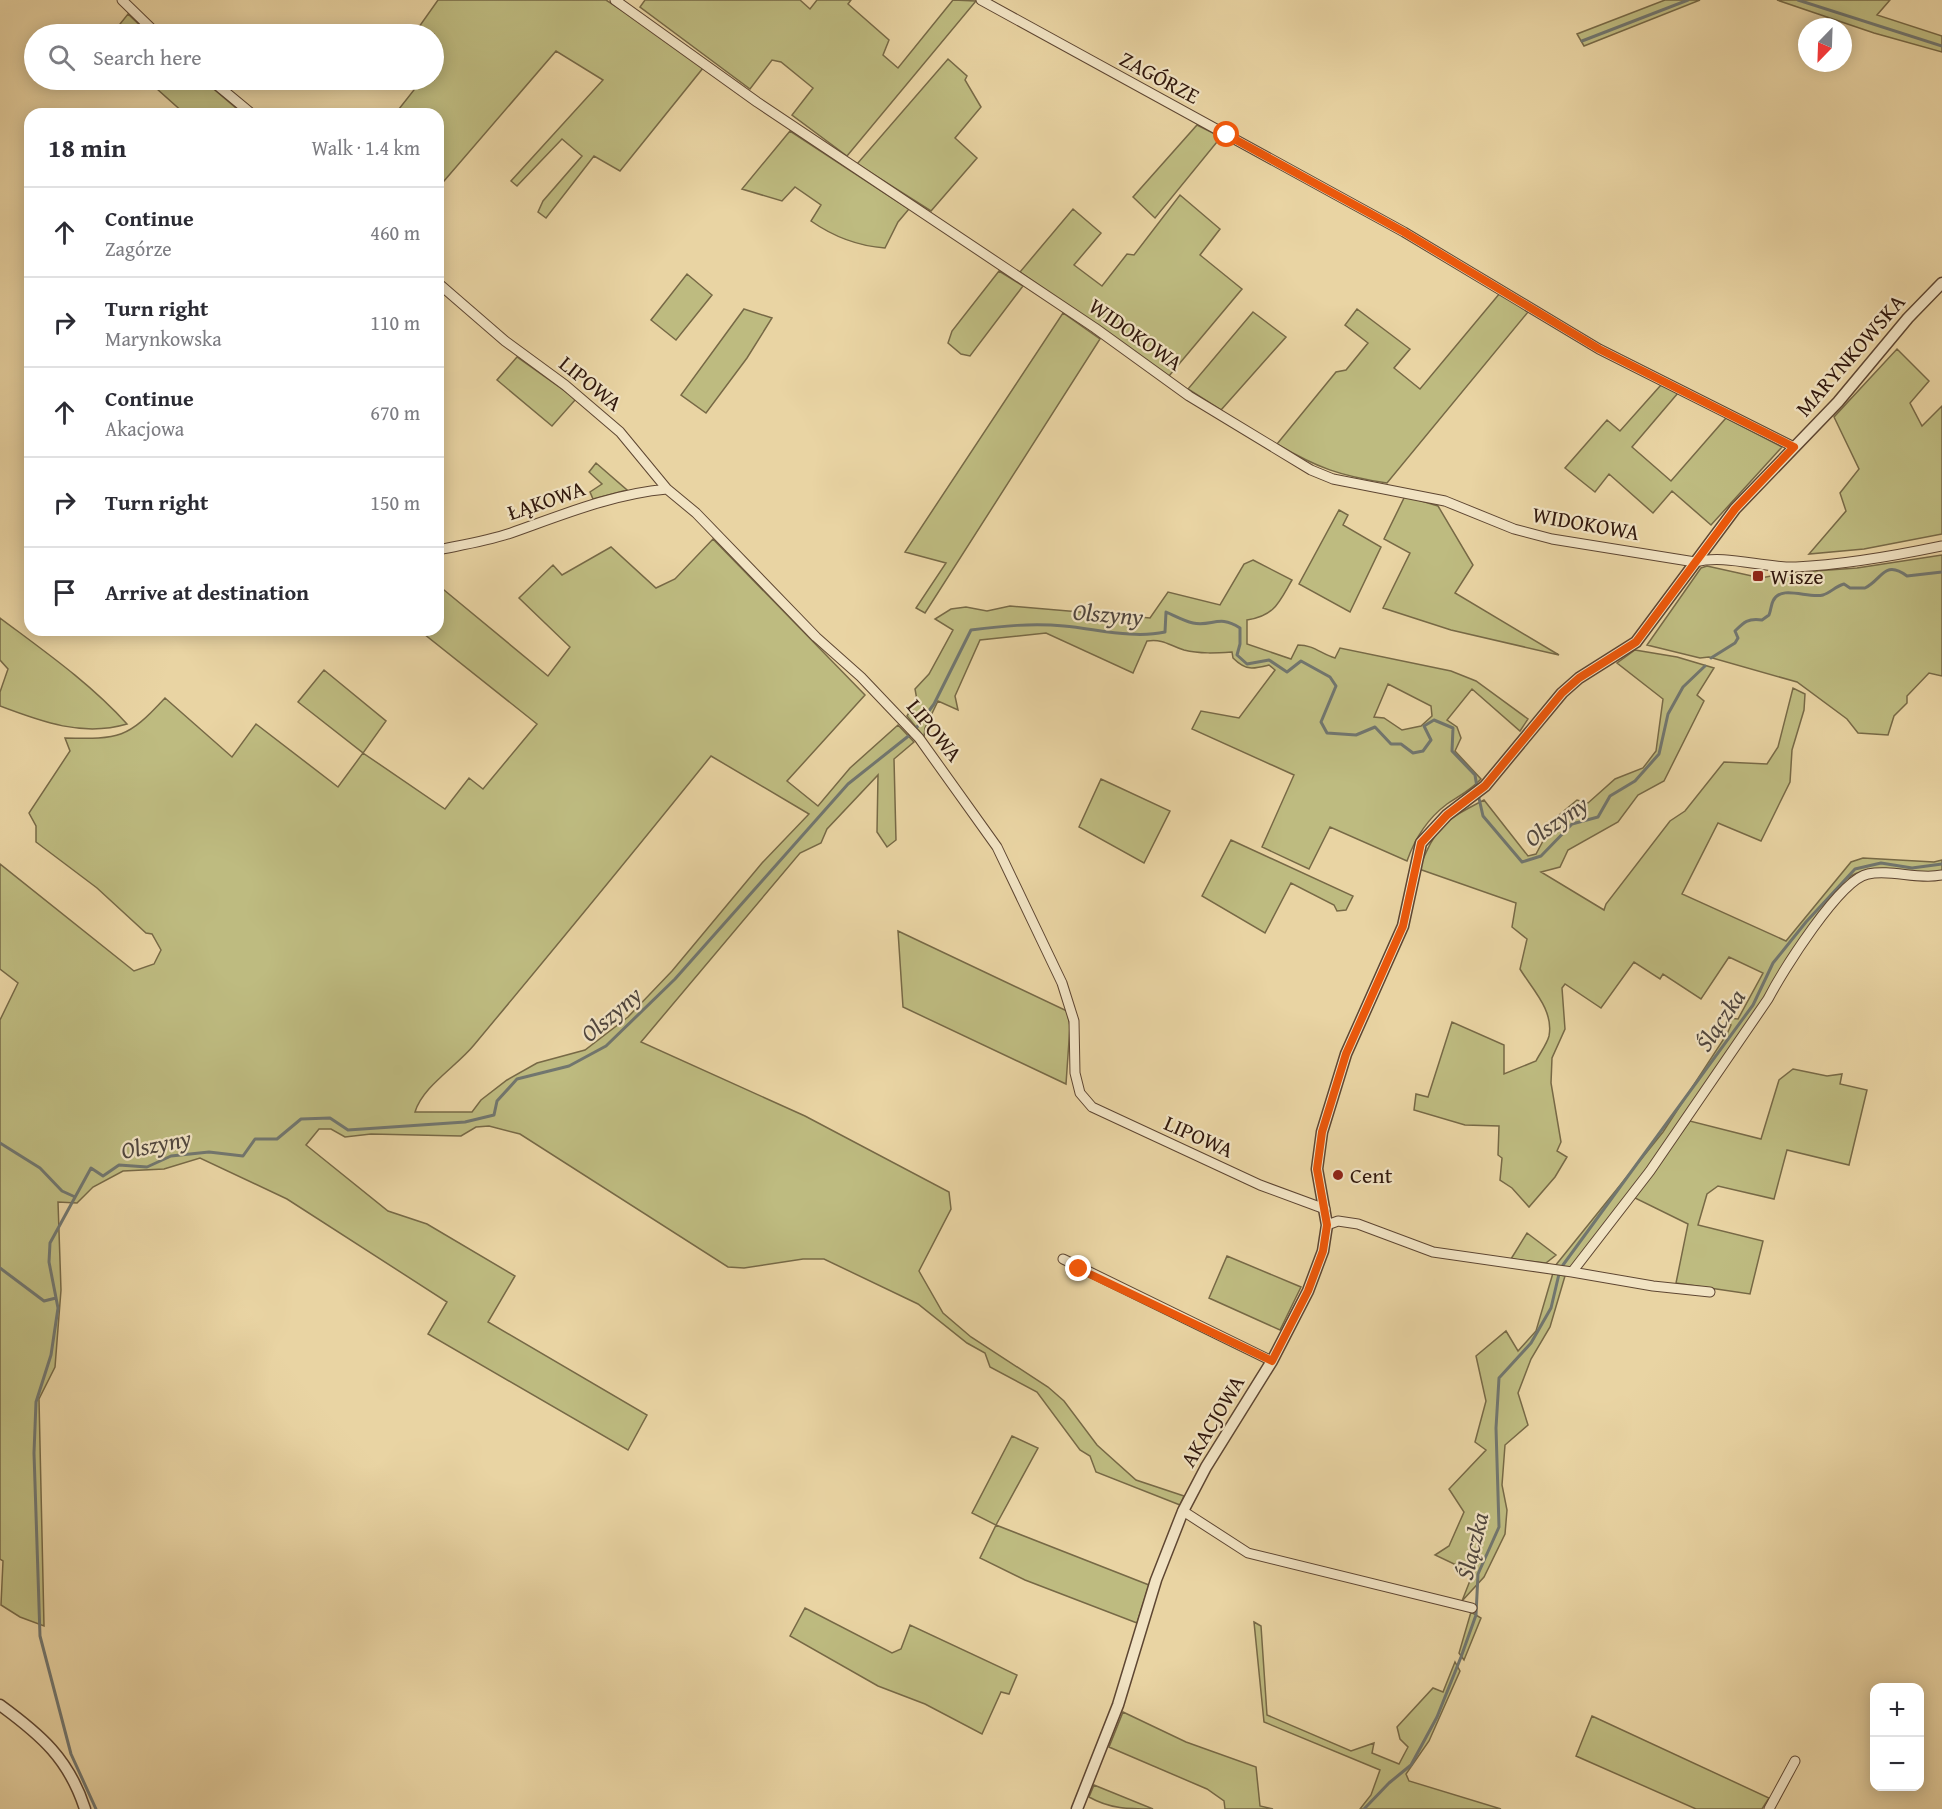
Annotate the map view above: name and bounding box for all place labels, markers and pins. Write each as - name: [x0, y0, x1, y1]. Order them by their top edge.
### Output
- place label: Wisze: [1770, 560, 1824, 592]
- marker: Wisze: [1751, 569, 1765, 583]
- place label: Cent: [1350, 1159, 1393, 1191]
- marker: Cent: [1331, 1168, 1345, 1182]

